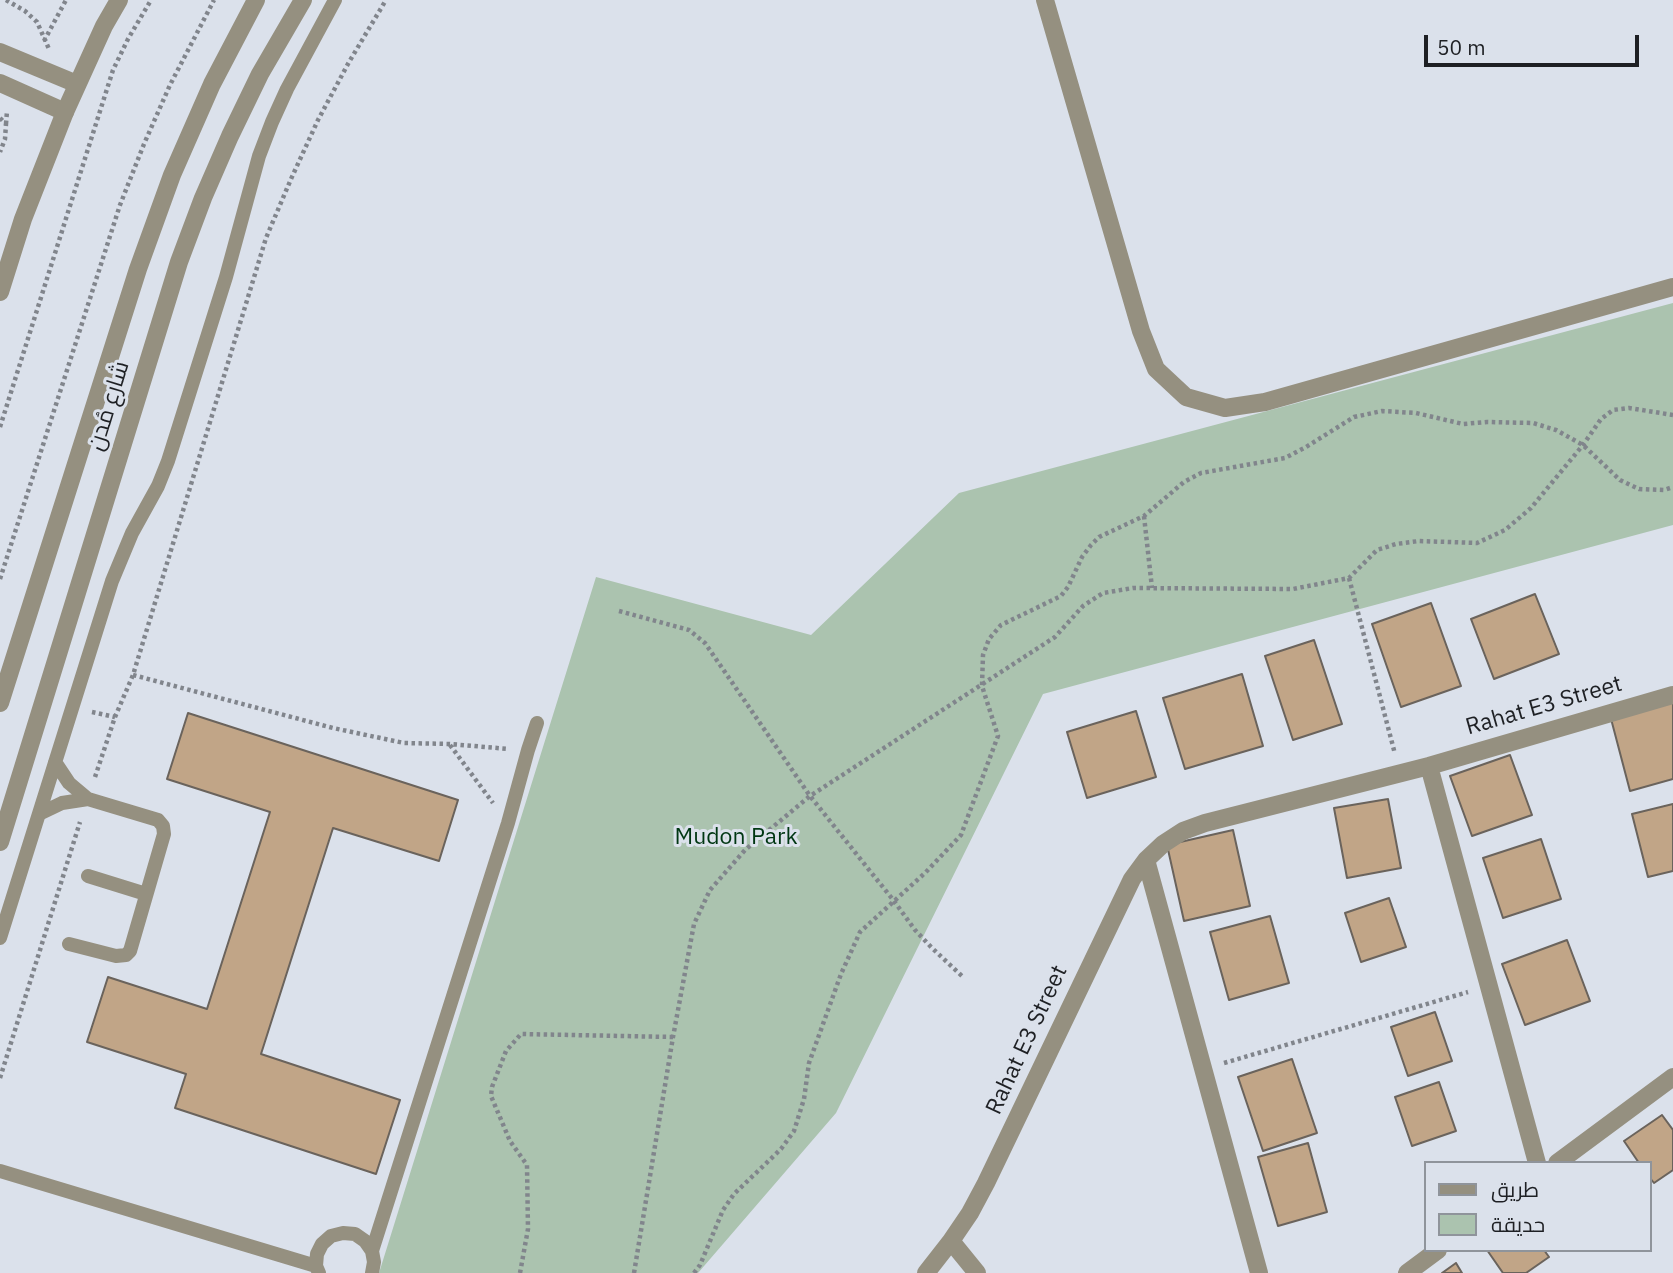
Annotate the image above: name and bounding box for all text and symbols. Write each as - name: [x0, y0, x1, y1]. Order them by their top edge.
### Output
- scale bar: [1428, 21, 1643, 65]
- text: 50 m: [1437, 33, 1486, 61]
- street label: شارع مُدن: [82, 358, 136, 454]
- street label: Rahat E3 Street: [1463, 670, 1625, 742]
- park label: Mudon Park: [674, 823, 798, 851]
- street label: Rahat E3 Street: [980, 961, 1074, 1119]
- legend: [1424, 1161, 1652, 1252]
- text: طريق: [1491, 1175, 1539, 1203]
- text: حديقة: [1491, 1210, 1545, 1238]

